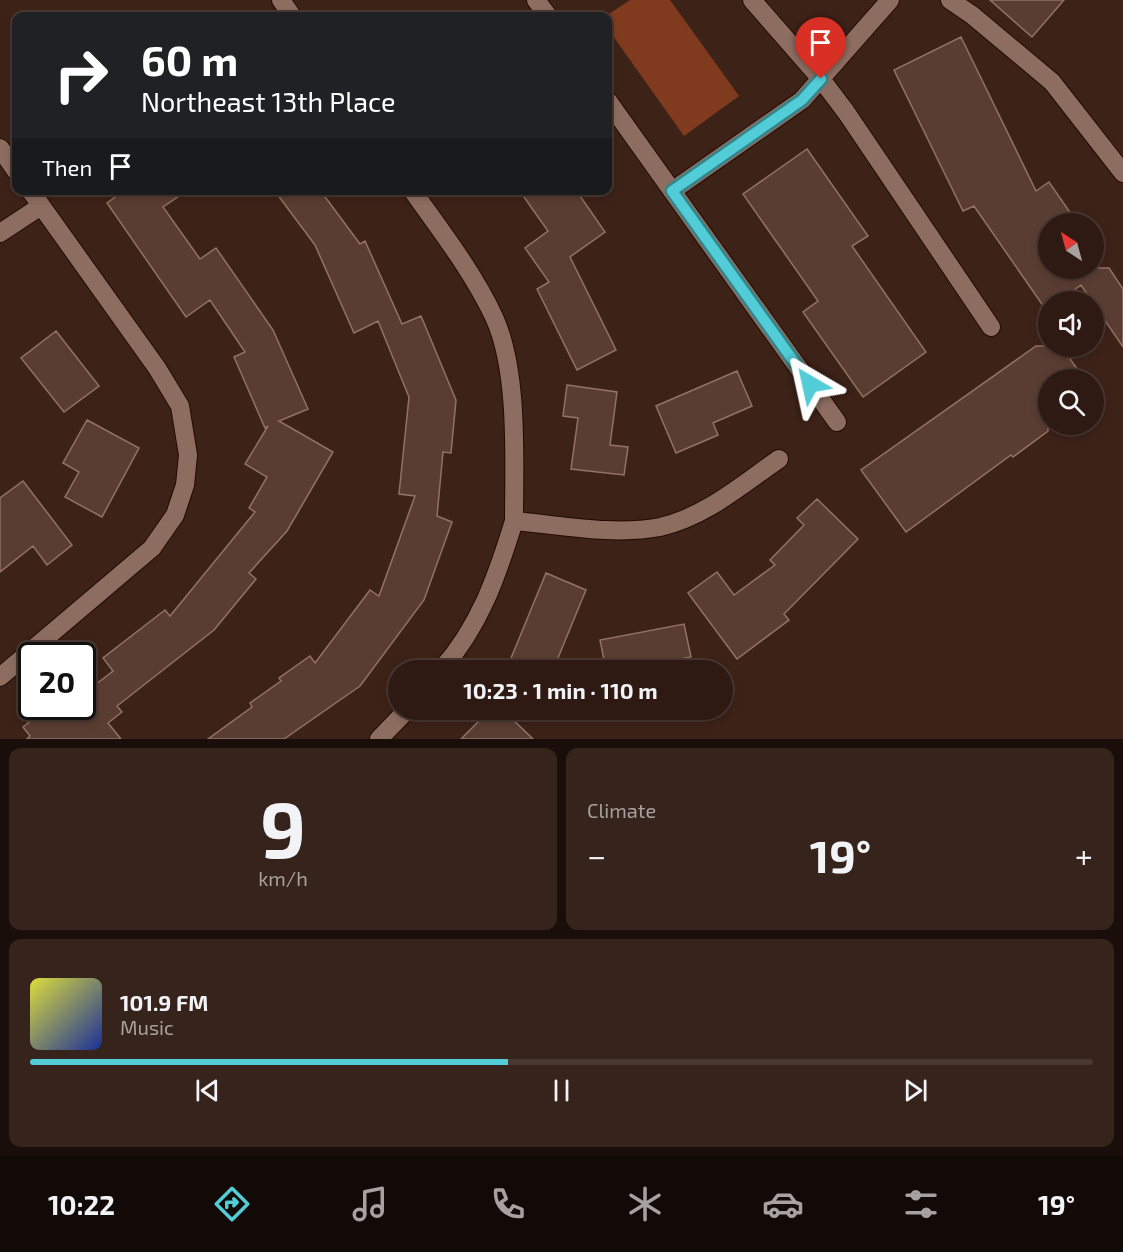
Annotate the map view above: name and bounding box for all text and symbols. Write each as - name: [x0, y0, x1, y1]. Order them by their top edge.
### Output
- pin: [795, 17, 846, 79]
- icon: arrive: [804, 26, 837, 59]
- text: 60 m: [141, 34, 238, 84]
- icon: right: [42, 36, 120, 114]
- text: Northeast 13th Place: [141, 85, 396, 117]
- icon: arrive: [104, 150, 137, 183]
- text: Then: [42, 154, 92, 180]
- north arrow: [1038, 213, 1104, 279]
- map controls: [1038, 213, 1104, 435]
- button: sound: [1038, 291, 1104, 357]
- position arrow: [778, 352, 842, 416]
- button: search: [1038, 369, 1104, 435]
- speed limit sign: 20: [18, 642, 96, 720]
- text: 10:23 · 1 min · 110 m: [463, 677, 658, 703]
- text: 9: [260, 780, 306, 874]
- text: Climate: [587, 798, 656, 822]
- text: 19°: [810, 828, 871, 882]
- text: −: [587, 835, 606, 875]
- text: +: [1075, 835, 1093, 875]
- text: km/h: [258, 866, 308, 890]
- text: 101.9 FM: [120, 989, 208, 1015]
- text: Music: [120, 1015, 174, 1039]
- icon: previous: [191, 1074, 224, 1107]
- icon: pause: [545, 1074, 578, 1107]
- icon: next: [899, 1074, 932, 1107]
- icon: directions: [211, 1183, 253, 1225]
- icon: music: [349, 1183, 391, 1225]
- icon: phone: [487, 1183, 529, 1225]
- icon: climate: [624, 1183, 666, 1225]
- icon: car: [762, 1183, 804, 1225]
- icon: filters: [900, 1183, 942, 1225]
- text: 10:22: [48, 1188, 115, 1220]
- text: 19°: [1038, 1188, 1075, 1220]

